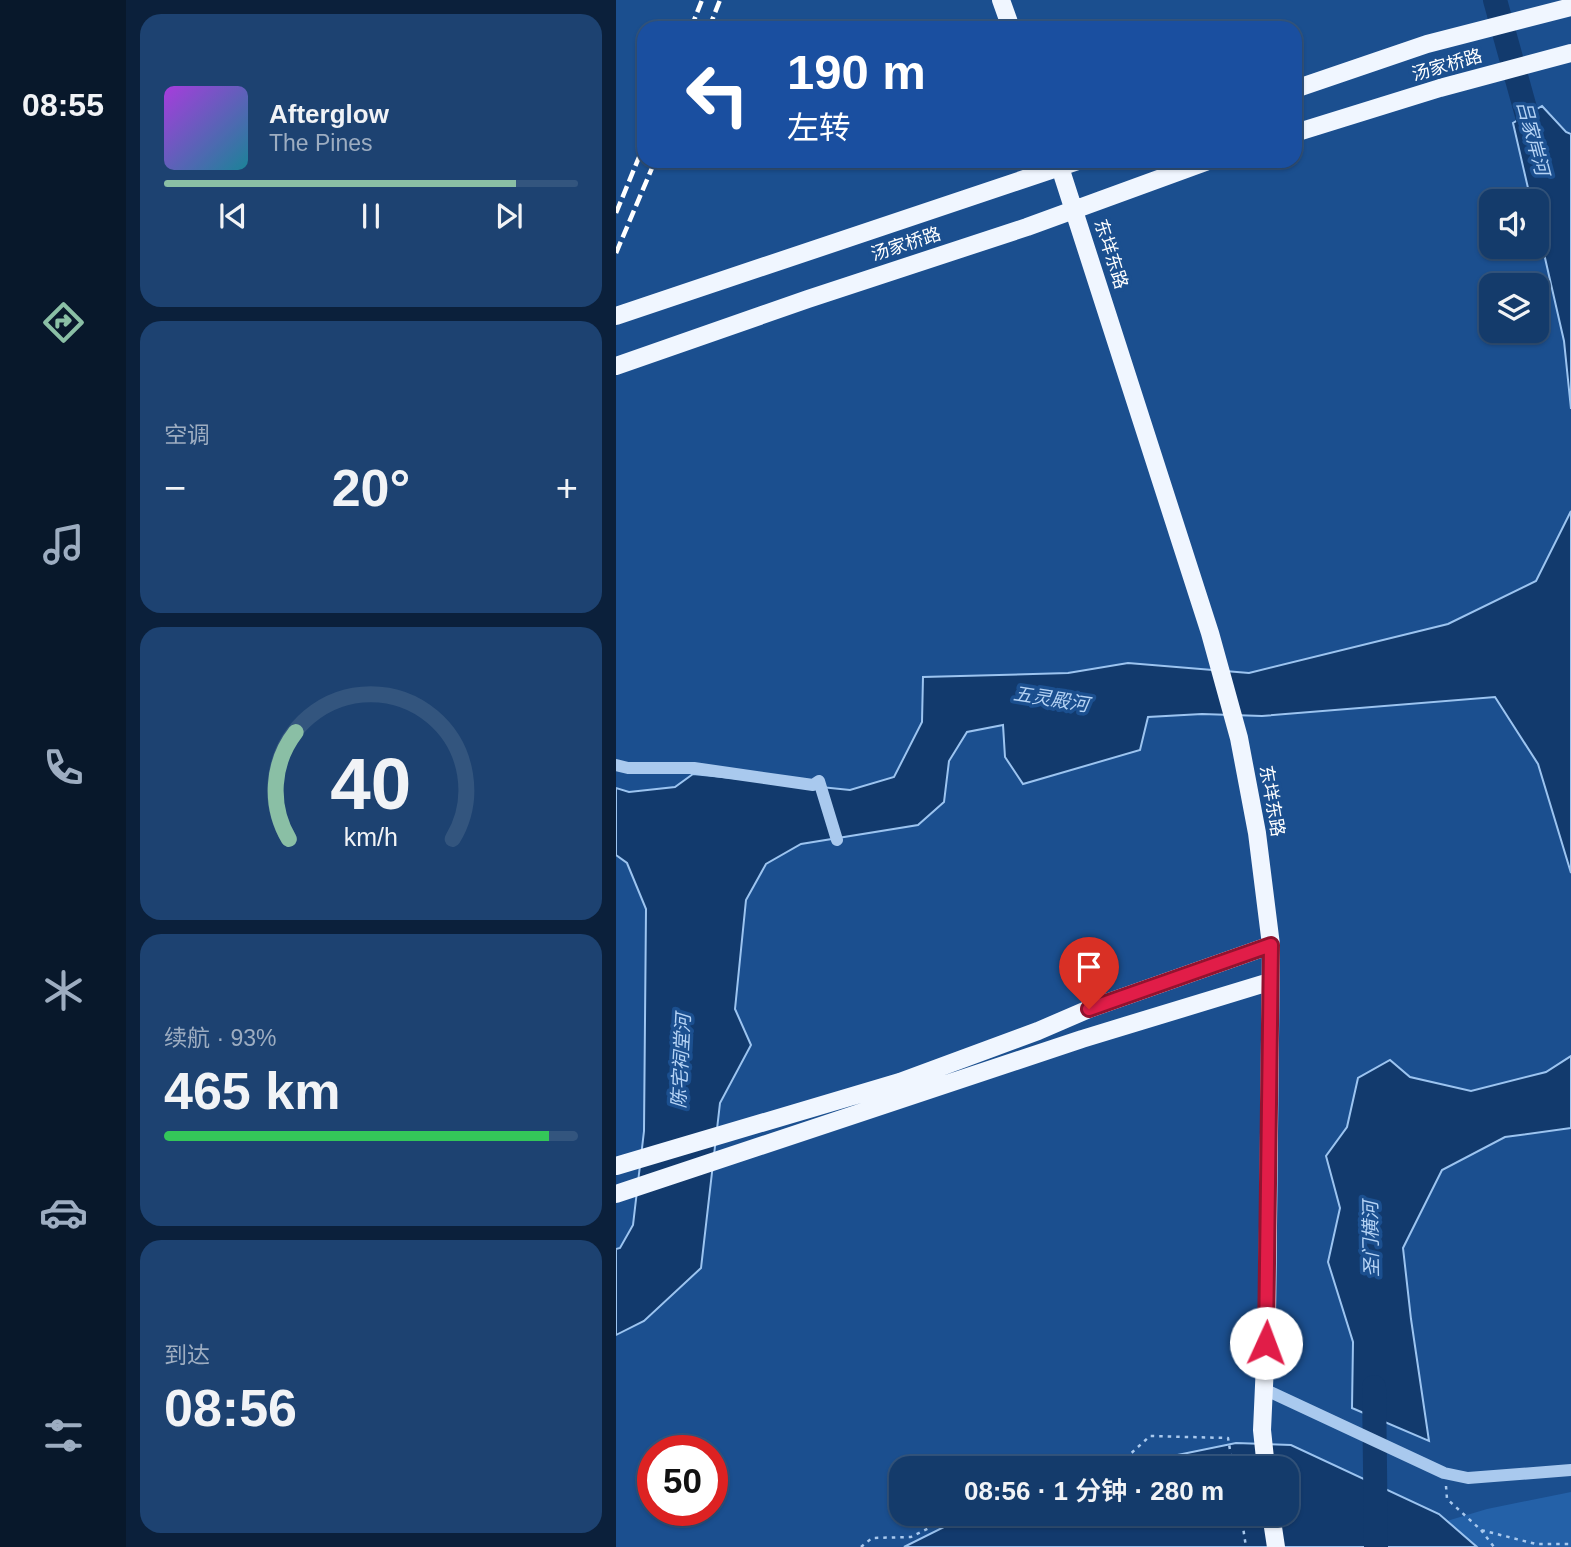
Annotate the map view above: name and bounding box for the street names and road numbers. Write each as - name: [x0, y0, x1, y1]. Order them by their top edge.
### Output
- street label: 汤家桥路: [1410, 45, 1484, 85]
- street label: 东垟东路: [1090, 217, 1132, 291]
- street label: 汤家桥路: [869, 223, 943, 265]
- street label: 东垟东路: [1256, 764, 1288, 838]

